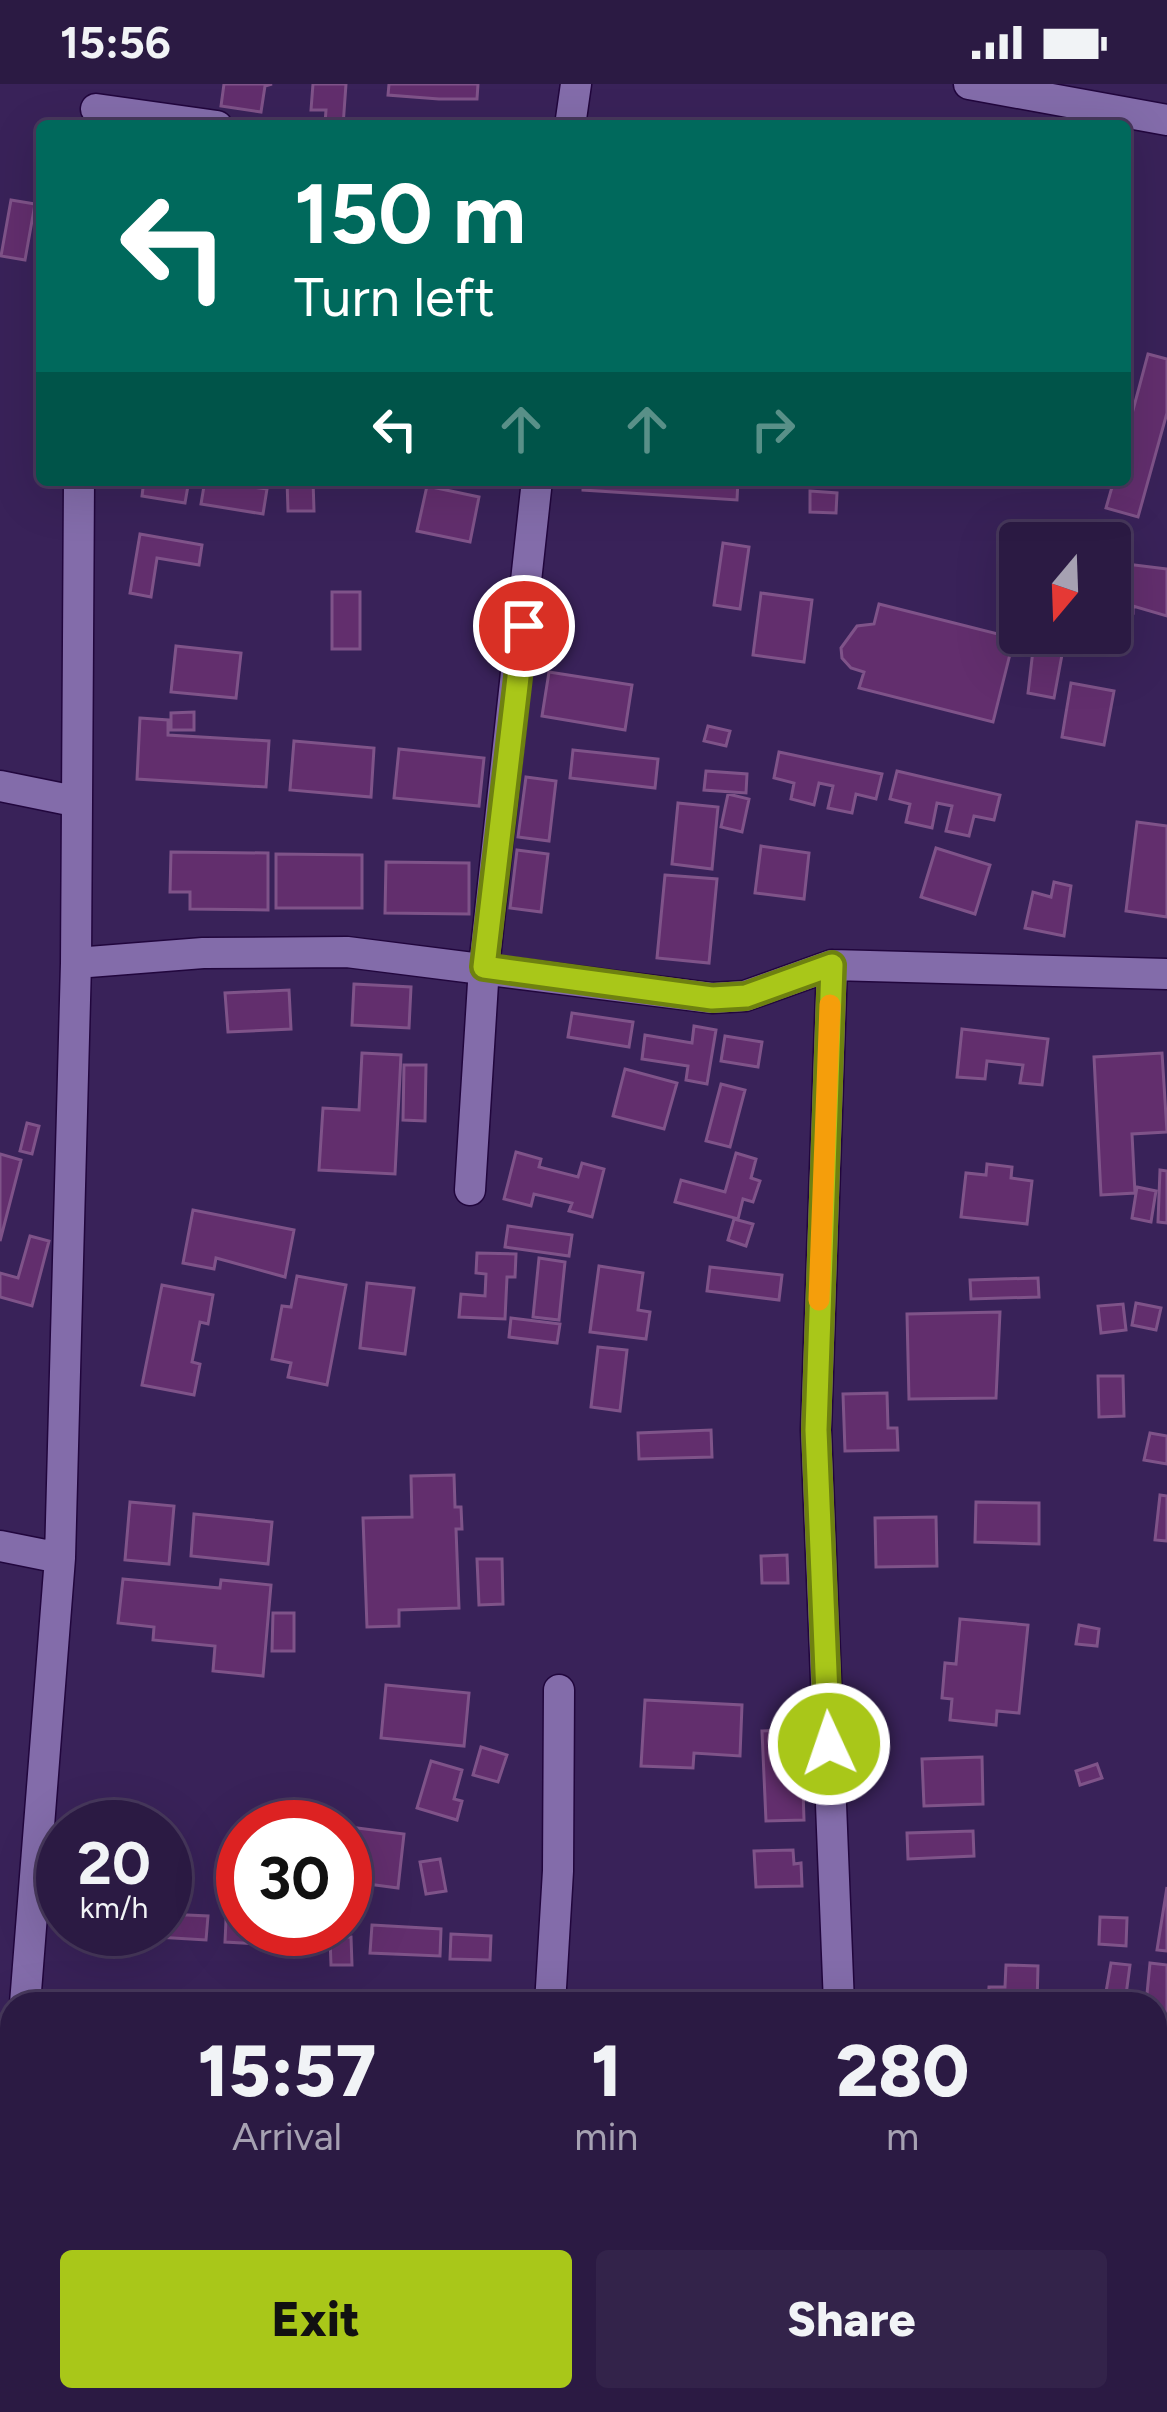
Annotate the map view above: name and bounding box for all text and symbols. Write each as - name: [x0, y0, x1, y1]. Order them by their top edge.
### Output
- text: 15:56: [60, 15, 171, 69]
- text: 150 m: [294, 163, 526, 264]
- icon: left: [96, 168, 252, 324]
- text: Turn left: [294, 265, 495, 330]
- icon: left: [362, 396, 428, 462]
- icon: ahead: [488, 396, 554, 462]
- icon: ahead: [614, 396, 680, 462]
- icon: right: [740, 396, 806, 462]
- north arrow: [999, 522, 1131, 654]
- map controls: [999, 522, 1131, 654]
- pin: [473, 575, 575, 677]
- icon: arrive: [491, 593, 557, 659]
- position arrow: [766, 1681, 892, 1807]
- speed limit sign: 30: [216, 1800, 372, 1956]
- text: 20: [77, 1827, 151, 1899]
- text: km/h: [80, 1889, 148, 1926]
- text: 15:57: [198, 2028, 376, 2114]
- text: 1: [591, 2028, 622, 2114]
- text: 280: [836, 2028, 969, 2114]
- text: Arrival: [232, 2113, 342, 2160]
- text: min: [574, 2113, 638, 2160]
- text: m: [886, 2113, 919, 2160]
- button: Exit: [60, 2250, 572, 2388]
- button: Share: [596, 2250, 1107, 2388]

